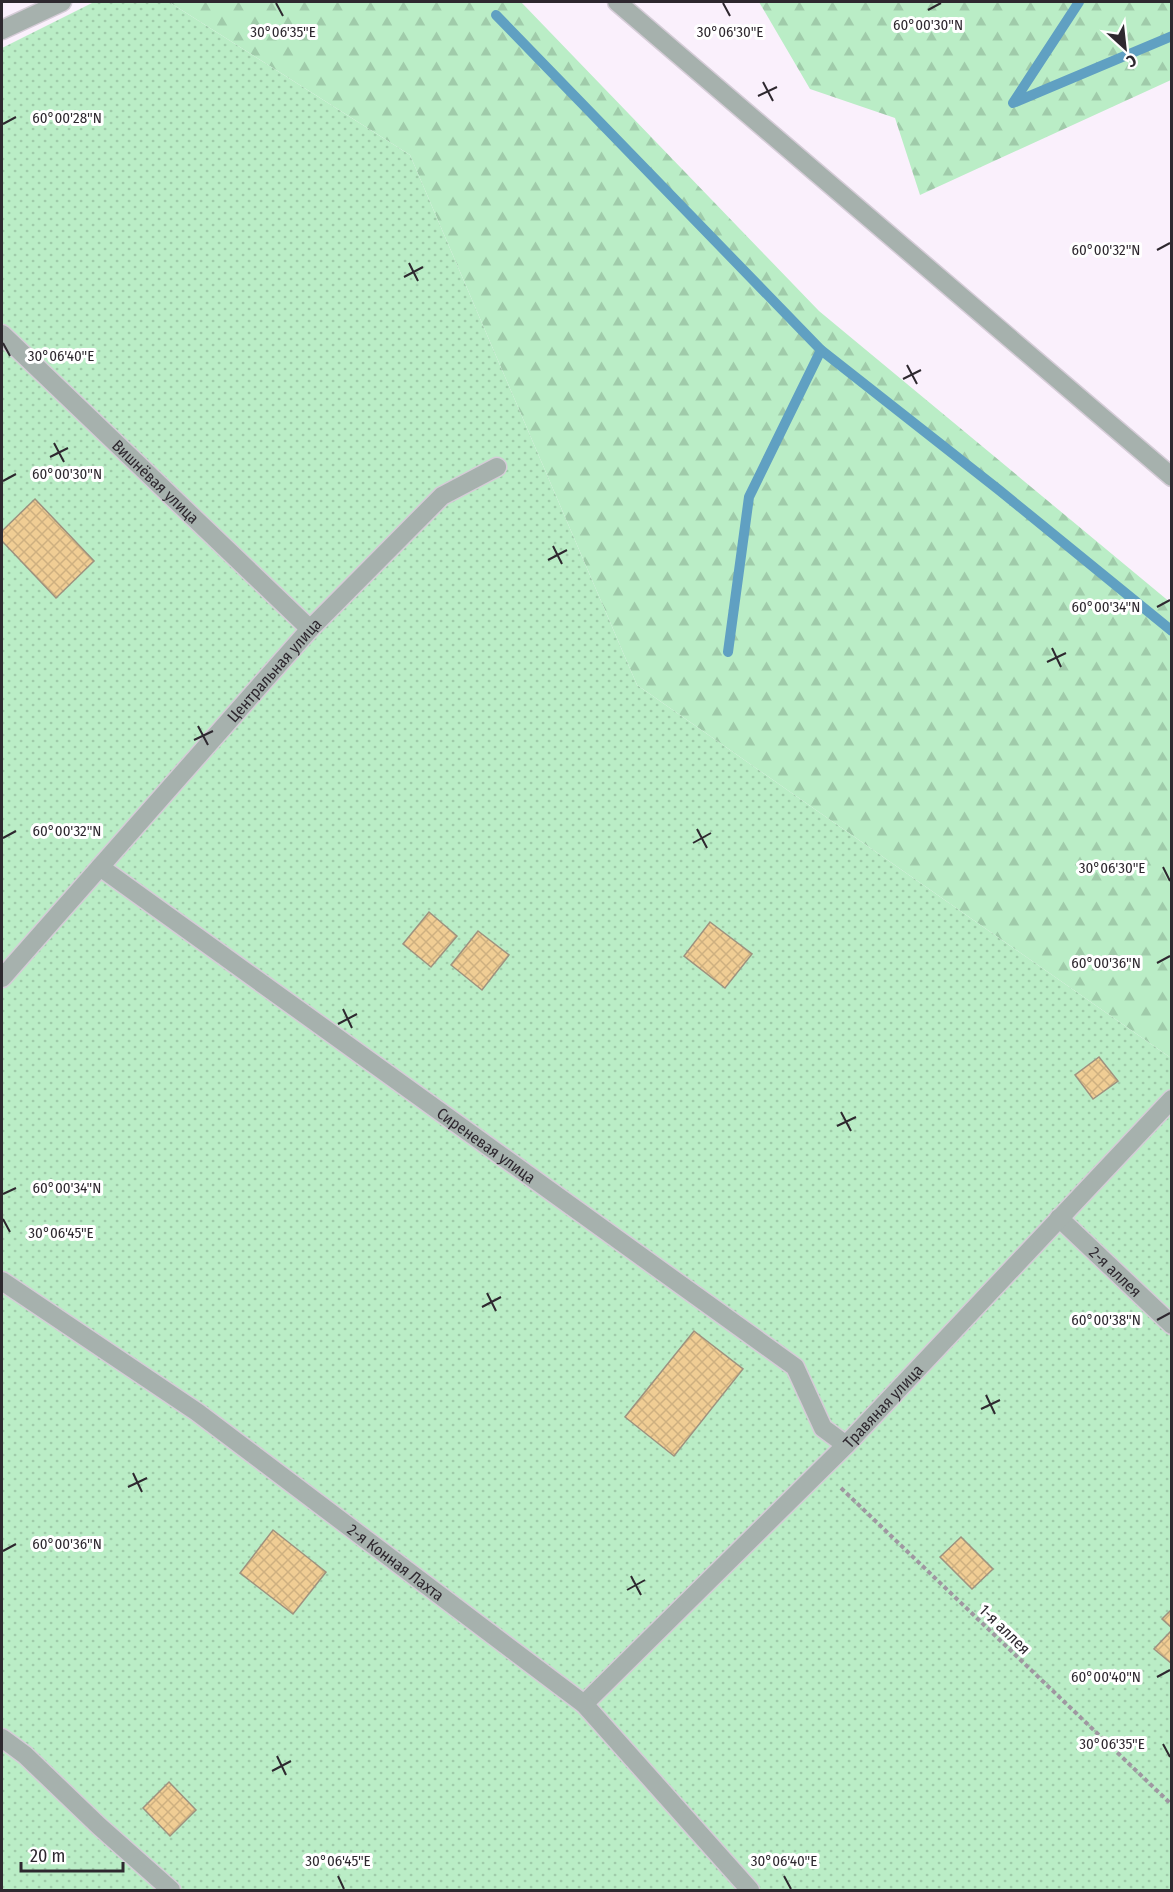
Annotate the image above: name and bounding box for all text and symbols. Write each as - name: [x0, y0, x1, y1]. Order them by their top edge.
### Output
- text: 60°00'30"N: [893, 16, 963, 34]
- north arrow: [1095, 18, 1155, 78]
- text: 30°06'35"E: [250, 23, 316, 41]
- text: 30°06'30"E: [697, 23, 763, 41]
- text: С: [1123, 51, 1140, 72]
- text: 60°00'28"N: [32, 109, 102, 127]
- text: 60°00'32"N: [1072, 241, 1140, 259]
- text: 30°06'40"E: [28, 347, 94, 365]
- street label: Вишнёвая улица: [108, 436, 203, 528]
- text: 60°00'30"N: [32, 465, 102, 483]
- text: 60°00'34"N: [1072, 598, 1140, 616]
- street label: Центральная улица: [223, 614, 326, 726]
- text: 60°00'32"N: [33, 822, 101, 840]
- text: 30°06'30"E: [1079, 859, 1145, 877]
- text: 60°00'36"N: [1071, 954, 1141, 972]
- street label: Сиреневая улица: [433, 1104, 539, 1187]
- text: 60°00'34"N: [33, 1179, 101, 1197]
- text: 30°06'45"E: [28, 1224, 94, 1242]
- street label: 2-я аллея: [1085, 1243, 1145, 1301]
- text: 60°00'38"N: [1071, 1311, 1141, 1329]
- street label: Травяная улица: [839, 1360, 927, 1452]
- street label: 2-я Конная Лахта: [344, 1520, 448, 1605]
- text: 60°00'36"N: [32, 1535, 102, 1553]
- street label: 1-я аллея: [975, 1600, 1034, 1658]
- text: 60°00'40"N: [1071, 1668, 1141, 1686]
- text: 30°06'35"E: [1079, 1735, 1145, 1753]
- scale bar: [21, 1835, 123, 1873]
- text: 20 m: [30, 1845, 65, 1867]
- text: 30°06'45"E: [305, 1852, 371, 1870]
- text: 30°06'40"E: [751, 1852, 817, 1870]

